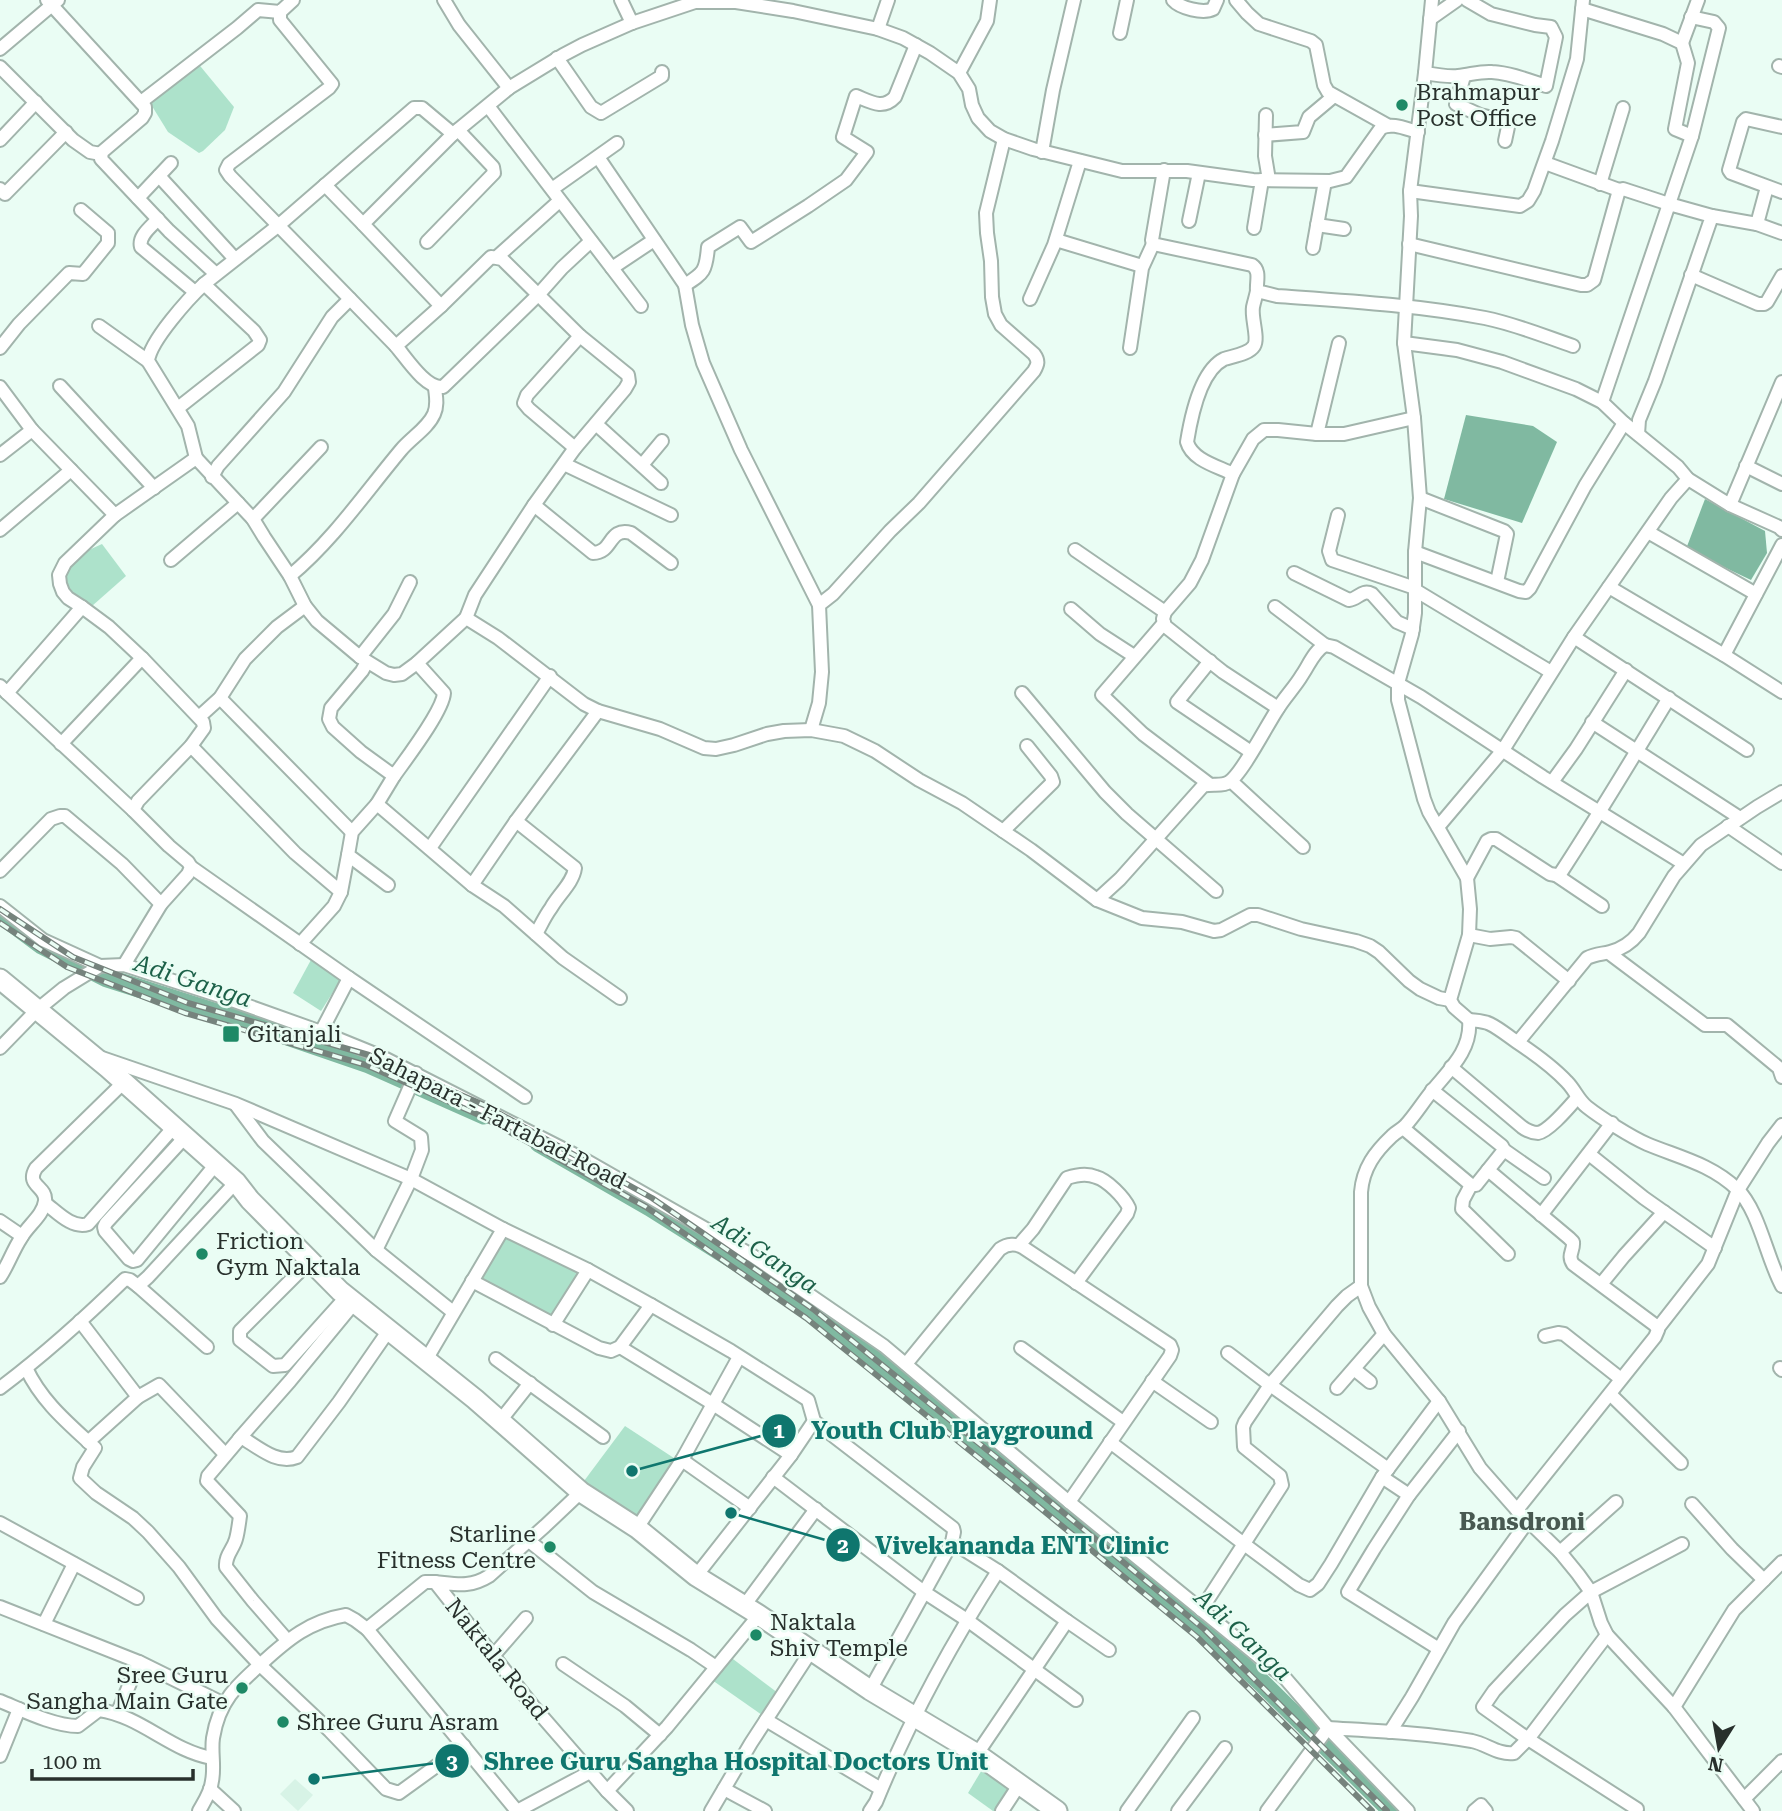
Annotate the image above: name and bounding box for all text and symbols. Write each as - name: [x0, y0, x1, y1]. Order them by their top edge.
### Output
- place label: Brahmapur Post Office: [1416, 79, 1540, 132]
- marker: Brahmapur Post Office: [1394, 97, 1410, 113]
- water label: Adi Ganga: [129, 948, 255, 1013]
- place label: Gitanjali: [247, 1021, 342, 1048]
- marker: Gitanjali: [221, 1024, 241, 1044]
- street label: Sahapara - Fartabad Road: [365, 1042, 631, 1195]
- water label: Adi Ganga: [705, 1207, 823, 1300]
- place label: Friction Gym Naktala: [216, 1228, 361, 1281]
- marker: Friction Gym Naktala: [194, 1246, 210, 1262]
- callout: Youth Club Playground: [762, 1408, 1107, 1453]
- text: Youth Club Playground: [811, 1417, 1093, 1445]
- text: 1: [773, 1419, 785, 1443]
- district label: Bansdroni: [1459, 1508, 1585, 1536]
- place label: Starline Fitness Centre: [377, 1521, 536, 1574]
- callout: Vivekananda ENT Clinic: [826, 1523, 1183, 1568]
- text: Vivekananda ENT Clinic: [875, 1532, 1169, 1560]
- text: 2: [837, 1534, 849, 1558]
- marker: Starline Fitness Centre: [542, 1539, 558, 1555]
- water label: Adi Ganga: [1188, 1582, 1297, 1687]
- street label: Naktala Road: [440, 1593, 554, 1725]
- place label: Naktala Shiv Temple: [770, 1609, 908, 1662]
- marker: Naktala Shiv Temple: [748, 1627, 764, 1643]
- place label: Sree Guru Sangha Main Gate: [26, 1662, 228, 1715]
- marker: Sree Guru Sangha Main Gate: [234, 1680, 250, 1696]
- place label: Shree Guru Asram: [297, 1709, 499, 1736]
- north arrow: [1684, 1713, 1754, 1783]
- marker: Shree Guru Asram: [275, 1714, 291, 1730]
- scale bar: [32, 1738, 192, 1782]
- callout: Shree Guru Sangha Hospital Doctors Unit: [435, 1739, 1002, 1784]
- text: Shree Guru Sangha Hospital Doctors Unit: [484, 1748, 989, 1776]
- text: 100 m: [42, 1750, 102, 1774]
- text: 3: [446, 1750, 458, 1774]
- text: N: [1706, 1751, 1725, 1777]

